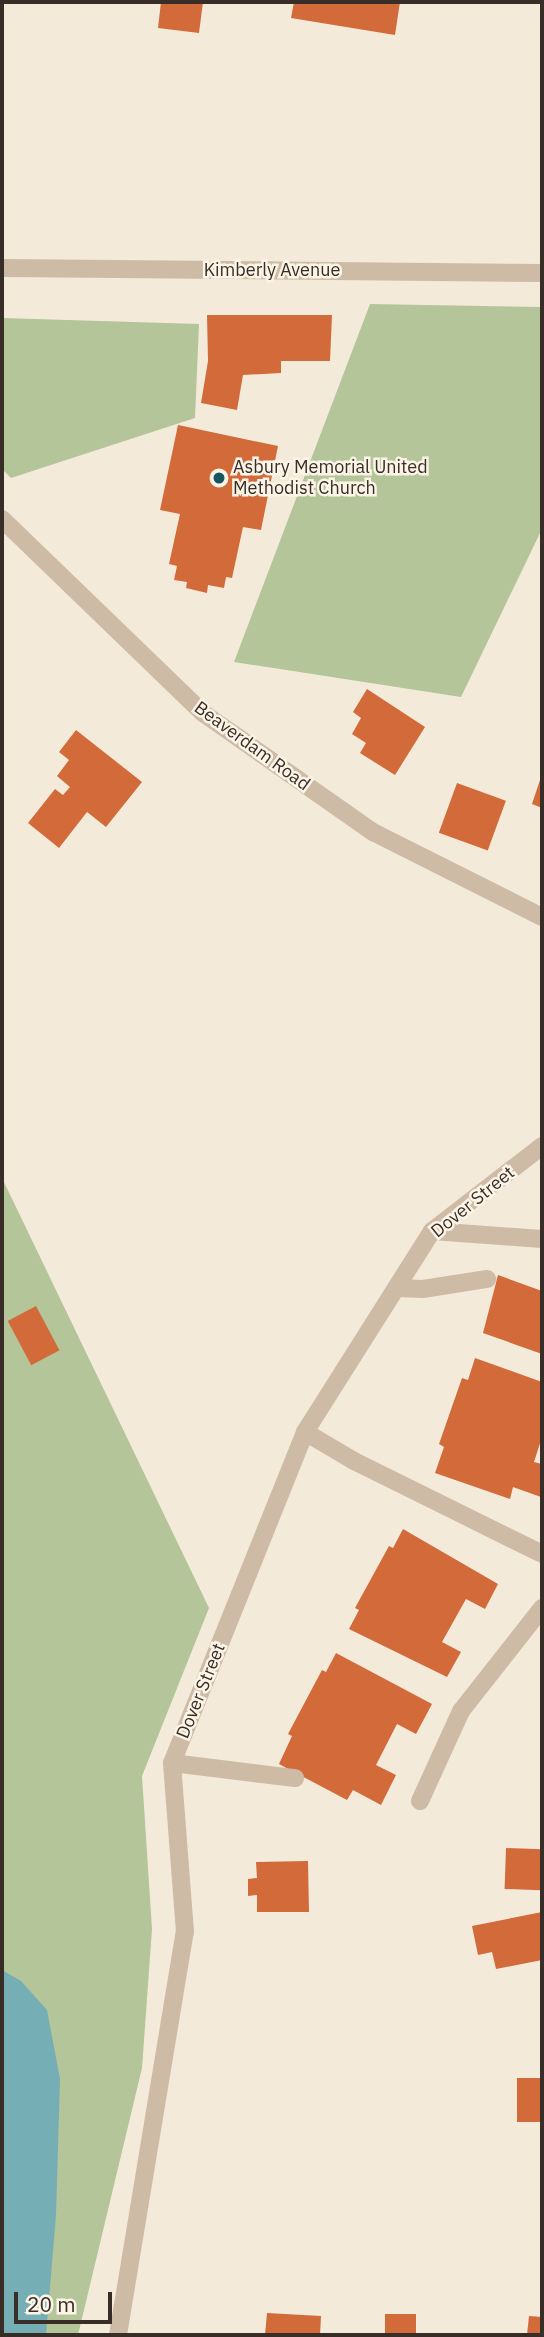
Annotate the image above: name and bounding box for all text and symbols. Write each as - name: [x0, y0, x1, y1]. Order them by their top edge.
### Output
- street label: Kimberly Avenue: [204, 259, 340, 281]
- place label: Asbury Memorial United Methodist Church: [233, 457, 428, 500]
- marker: Asbury Memorial United Methodist Church: [211, 470, 227, 486]
- street label: Beaverdam Road: [190, 697, 314, 795]
- street label: Dover Street: [427, 1162, 519, 1242]
- street label: Dover Street: [172, 1640, 230, 1742]
- scale bar: [18, 2278, 116, 2322]
- text: 20 m: [27, 2290, 76, 2318]

